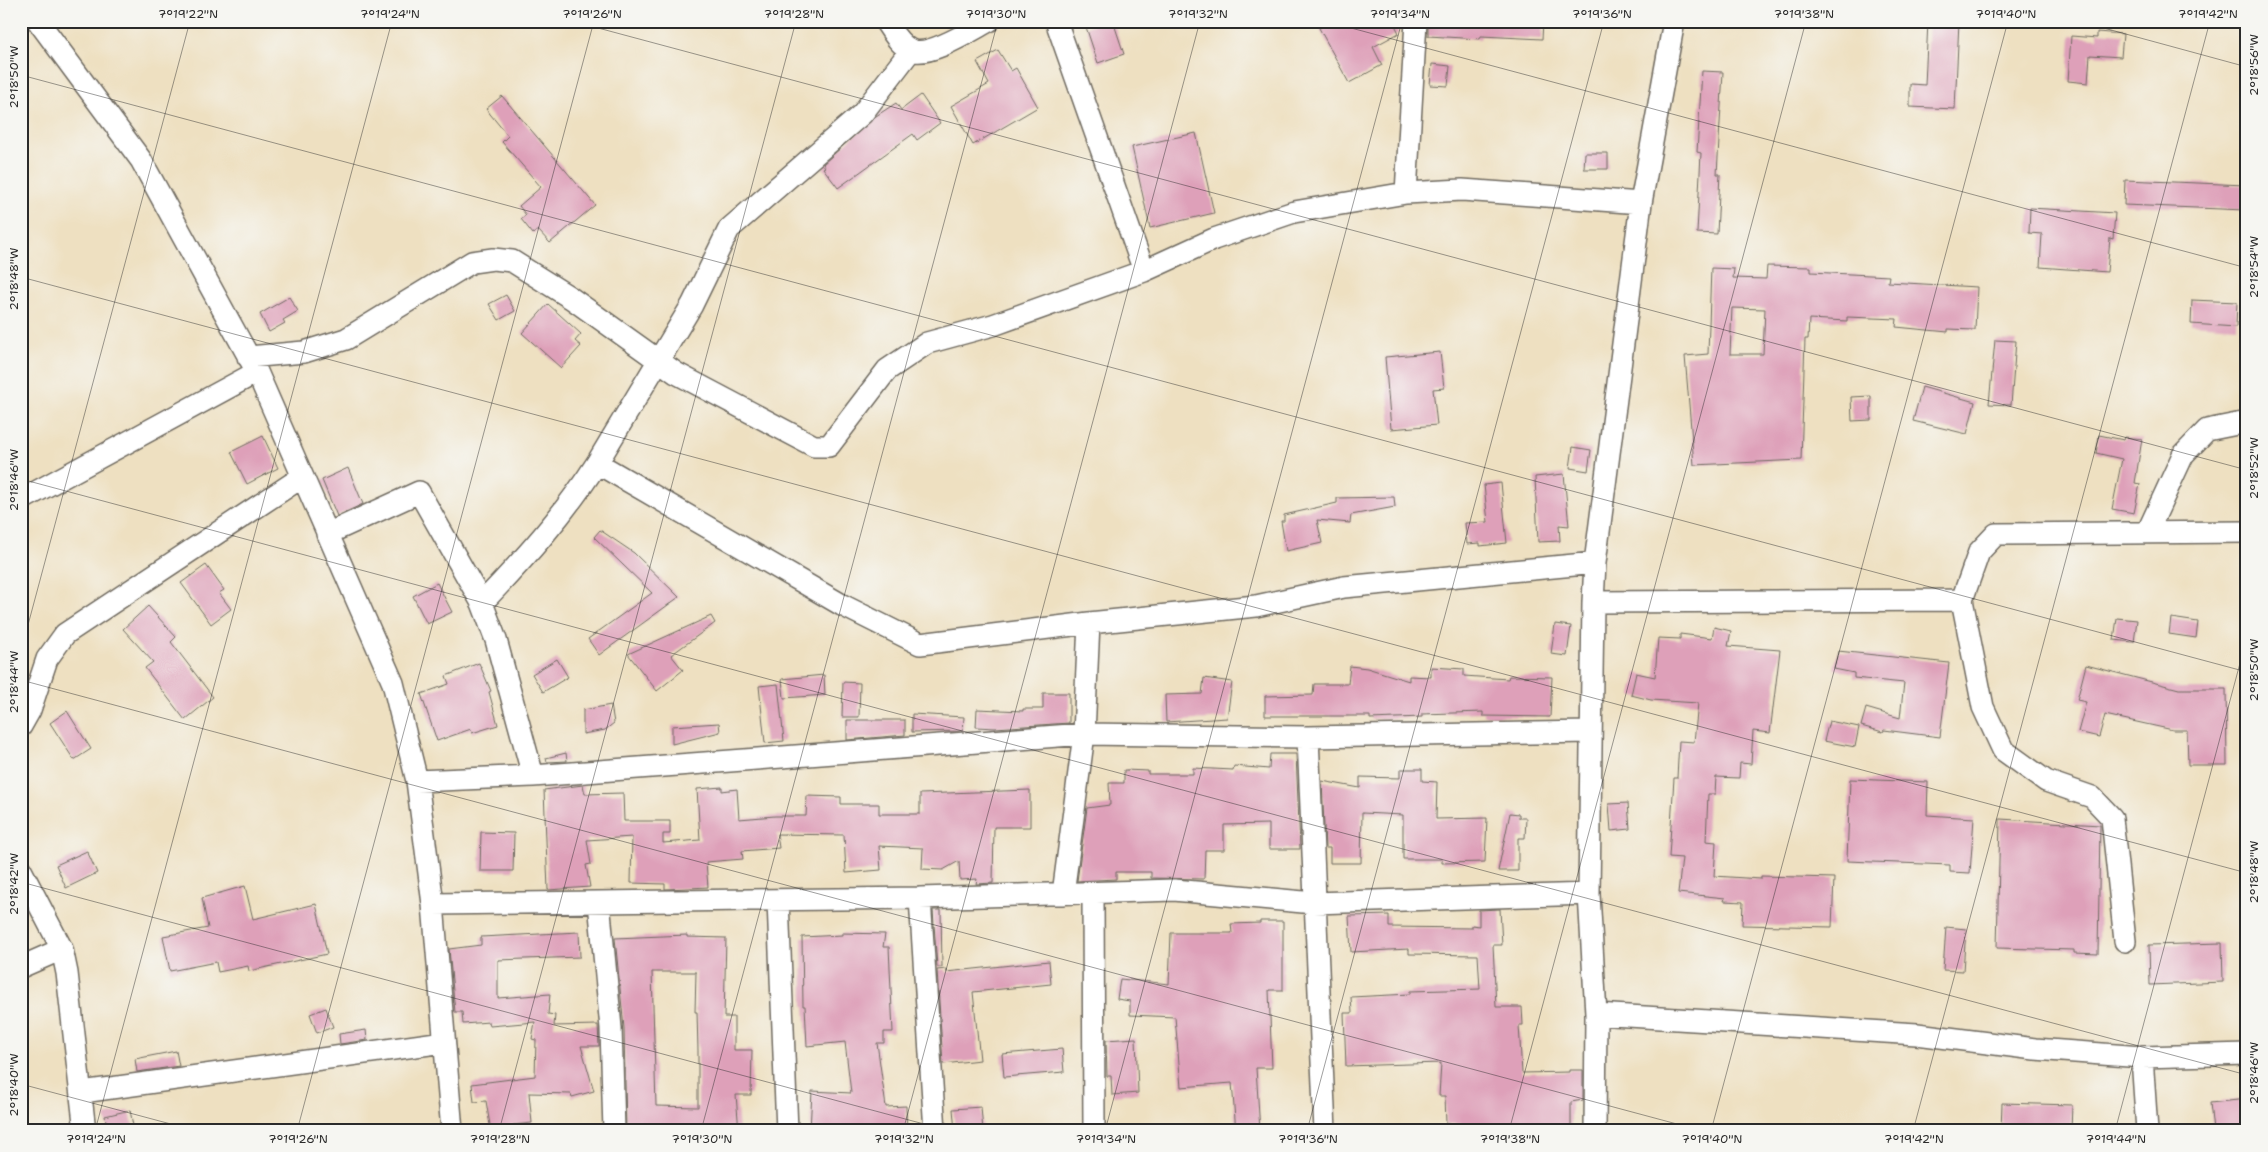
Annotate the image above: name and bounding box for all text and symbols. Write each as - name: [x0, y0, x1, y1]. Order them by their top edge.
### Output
- text: 7°19'22"N: [158, 6, 218, 22]
- text: 7°19'24"N: [360, 6, 420, 22]
- text: 7°19'26"N: [562, 6, 622, 22]
- text: 7°19'28"N: [764, 6, 824, 22]
- text: 7°19'30"N: [966, 6, 1026, 22]
- text: 7°19'32"N: [1168, 6, 1228, 22]
- text: 7°19'34"N: [1370, 6, 1430, 22]
- text: 7°19'36"N: [1572, 6, 1632, 22]
- text: 7°19'38"N: [1774, 6, 1834, 22]
- text: 7°19'40"N: [1976, 6, 2036, 22]
- text: 7°19'42"N: [2178, 6, 2238, 22]
- text: 2°18'56"W: [2246, 34, 2262, 96]
- text: 2°18'50"W: [6, 45, 22, 109]
- text: 2°18'54"W: [2246, 236, 2262, 298]
- text: 2°18'48"W: [6, 247, 22, 311]
- text: 2°18'52"W: [2246, 437, 2262, 499]
- text: 2°18'46"W: [6, 449, 22, 511]
- text: 2°18'50"W: [2246, 638, 2262, 702]
- text: 2°18'44"W: [6, 650, 22, 714]
- text: 2°18'48"W: [2246, 840, 2262, 904]
- text: 2°18'42"W: [6, 853, 22, 915]
- text: 2°18'46"W: [2246, 1042, 2262, 1104]
- text: 2°18'40"W: [6, 1053, 22, 1117]
- text: 7°19'24"N: [66, 1131, 126, 1147]
- text: 7°19'26"N: [268, 1131, 328, 1147]
- text: 7°19'28"N: [470, 1131, 530, 1147]
- text: 7°19'30"N: [672, 1131, 732, 1147]
- text: 7°19'32"N: [874, 1131, 934, 1147]
- text: 7°19'34"N: [1076, 1131, 1136, 1147]
- text: 7°19'36"N: [1278, 1131, 1338, 1147]
- text: 7°19'38"N: [1480, 1131, 1540, 1147]
- text: 7°19'40"N: [1682, 1131, 1742, 1147]
- text: 7°19'42"N: [1884, 1131, 1944, 1147]
- text: 7°19'44"N: [2086, 1131, 2146, 1147]

